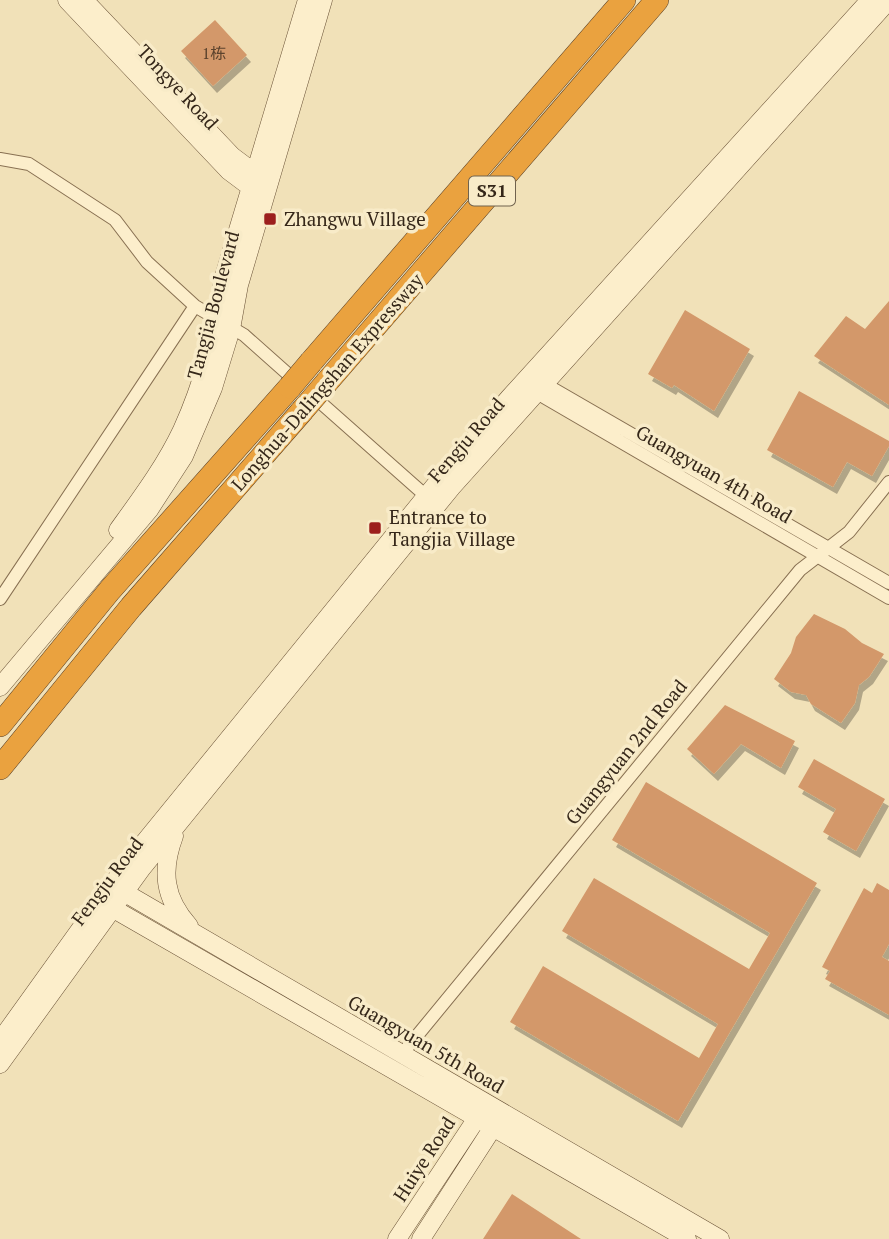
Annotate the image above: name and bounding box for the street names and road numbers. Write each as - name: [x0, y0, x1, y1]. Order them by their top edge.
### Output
- street label: Tongye Road: [132, 39, 225, 135]
- road number: S31: [469, 176, 515, 206]
- street label: Tangjia Boulevard: [181, 228, 244, 382]
- street label: Longhua-Dalingshan Expressway: [225, 267, 428, 496]
- street label: Fengju Road: [422, 392, 510, 487]
- street label: Guangyuan 4th Road: [632, 419, 797, 529]
- street label: Guangyuan 2nd Road: [559, 674, 692, 829]
- street label: Fengju Road: [65, 831, 148, 930]
- street label: Guangyuan 5th Road: [344, 989, 509, 1099]
- street label: Huiye Road: [387, 1111, 461, 1206]

